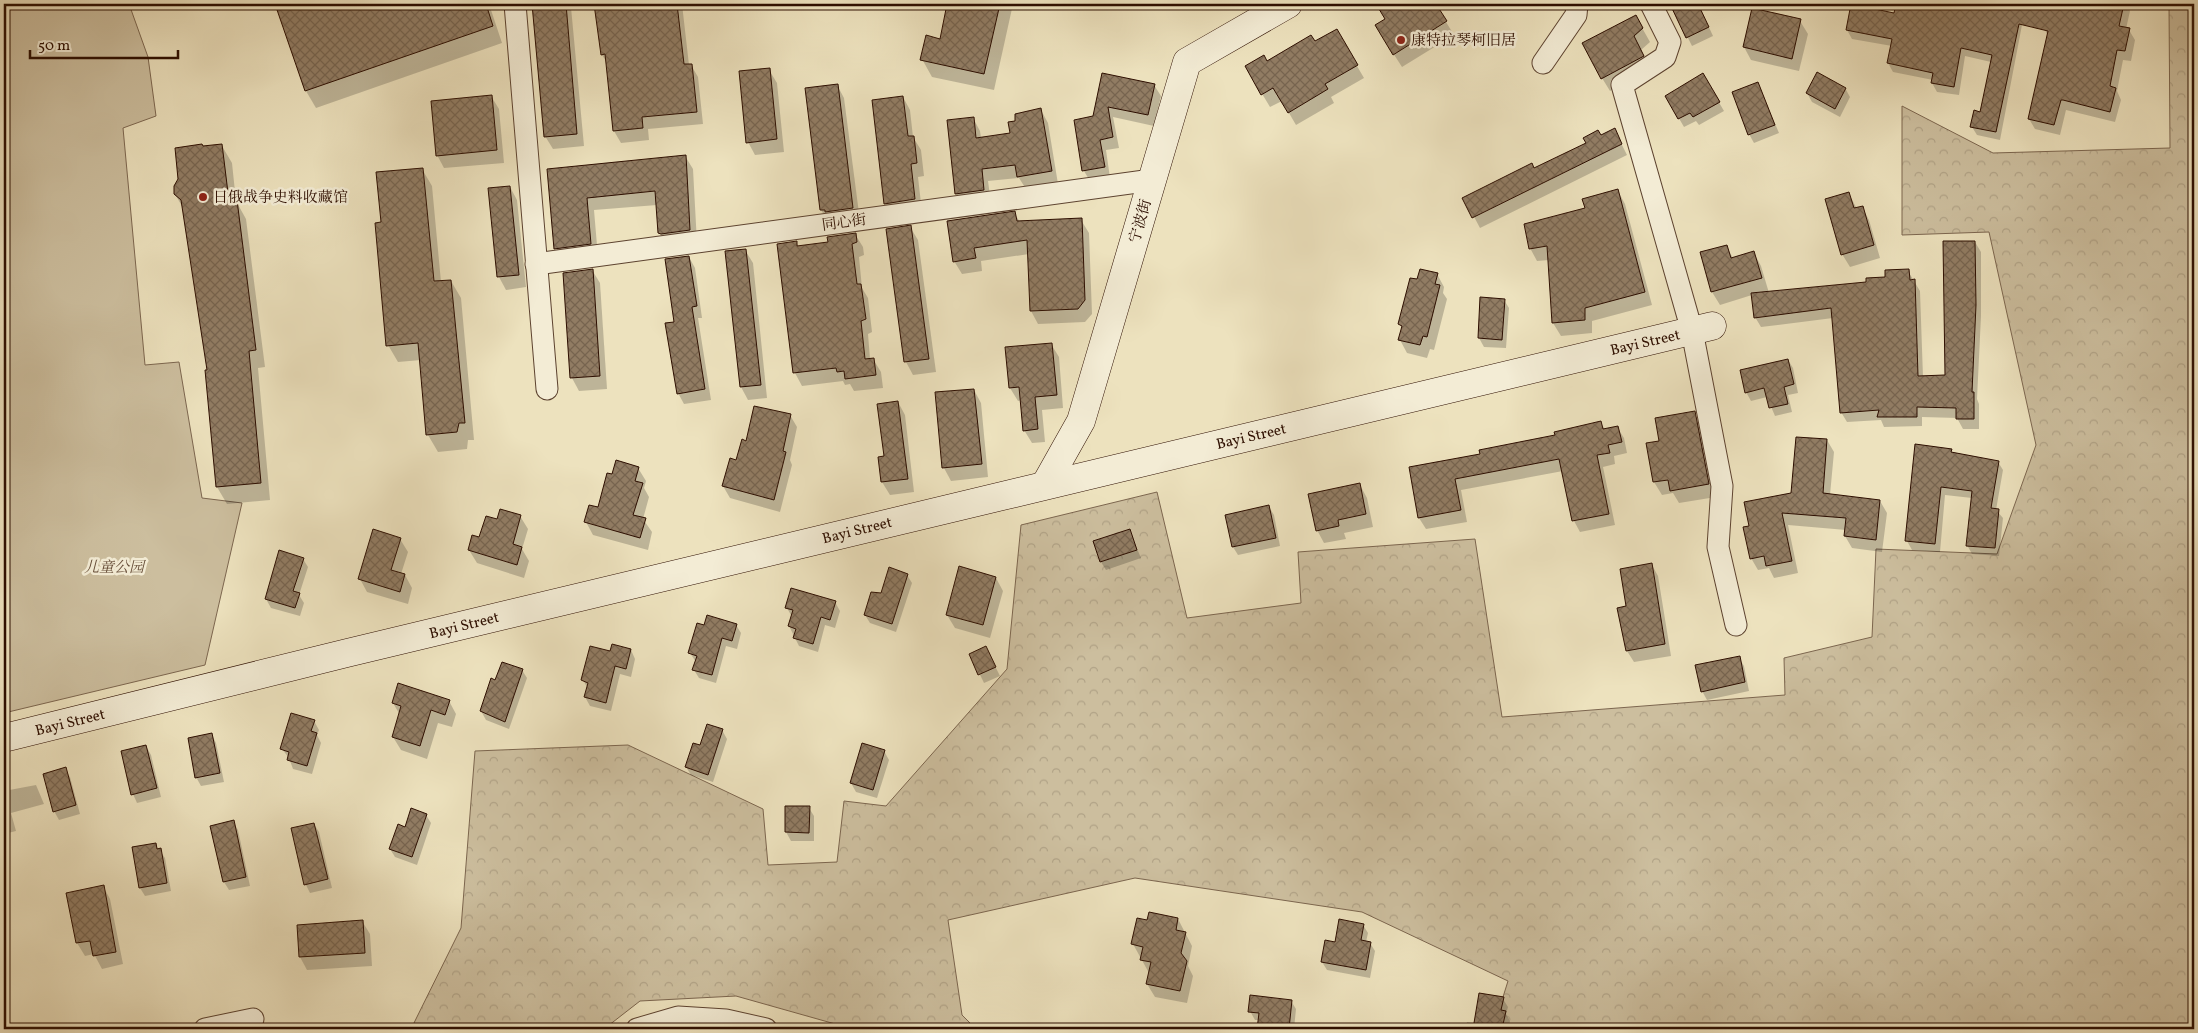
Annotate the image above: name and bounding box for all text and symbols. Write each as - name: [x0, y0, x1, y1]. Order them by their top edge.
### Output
- scale bar: [30, 28, 178, 60]
- place label: 康特拉琴柯旧居: [1411, 31, 1516, 52]
- marker: 康特拉琴柯旧居: [1395, 34, 1407, 46]
- text: 50 m: [38, 36, 70, 57]
- place label: 日俄战争史料收藏馆: [213, 188, 348, 209]
- marker: 日俄战争史料收藏馆: [197, 191, 209, 203]
- street label: 宁波街: [1125, 197, 1158, 246]
- street label: 同心街: [820, 210, 868, 237]
- street label: Bayi Street: [1608, 325, 1682, 362]
- street label: Bayi Street: [1214, 419, 1288, 456]
- street label: Bayi Street: [820, 513, 895, 550]
- park label: 儿童公园: [84, 558, 146, 579]
- street label: Bayi Street: [427, 608, 502, 645]
- street label: Bayi Street: [33, 705, 108, 742]

